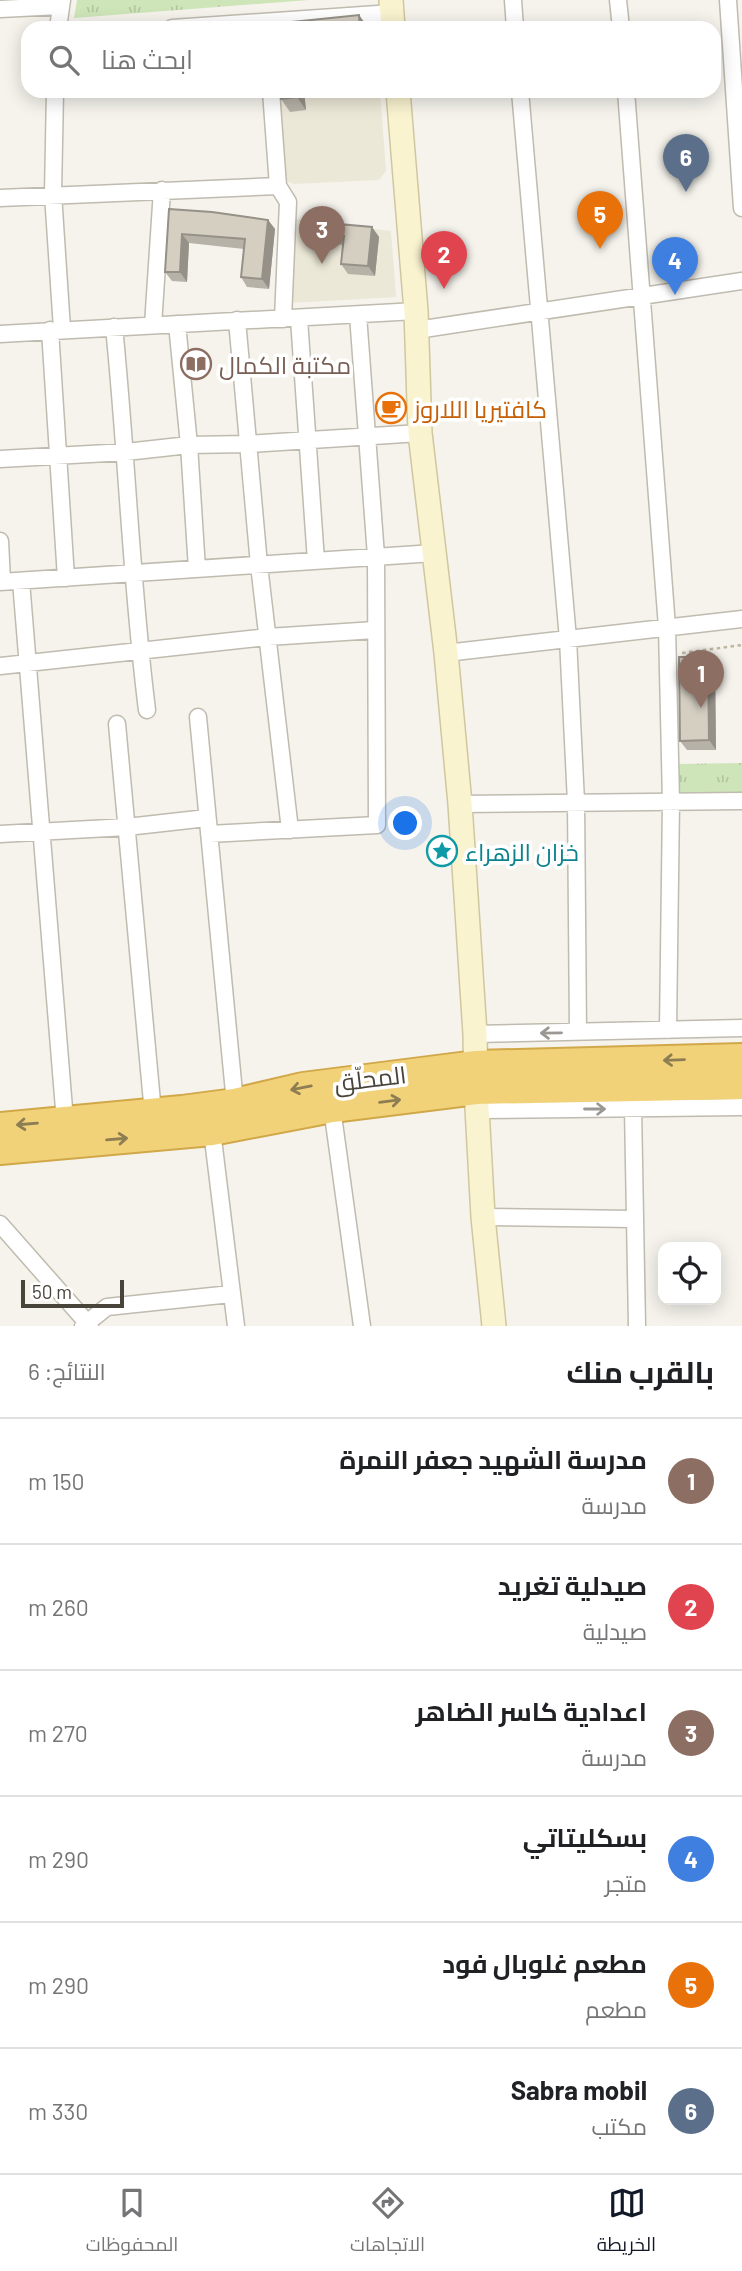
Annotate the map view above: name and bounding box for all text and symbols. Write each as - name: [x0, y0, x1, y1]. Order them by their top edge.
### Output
- search box: [21, 21, 721, 98]
- icon: search: [45, 41, 83, 79]
- text: ابحث هنا: [101, 43, 193, 74]
- pin: 6: [663, 134, 709, 192]
- pin: 5: [577, 191, 623, 249]
- pin: 3: [299, 206, 345, 264]
- pin: 2: [421, 231, 467, 289]
- pin: 4: [652, 237, 698, 295]
- library icon: مكتبة الكمال: [179, 347, 213, 381]
- place label: مكتبة الكمال: [219, 350, 351, 380]
- cafe icon: كافتيريا اللاروز: [374, 391, 408, 425]
- place label: كافتيريا اللاروز: [412, 394, 547, 423]
- pin: 1: [678, 650, 724, 708]
- your location: [388, 806, 422, 840]
- place icon: خزان الزهراء: [425, 834, 459, 868]
- place label: خزان الزهراء: [465, 837, 579, 867]
- one-way arrow: [540, 1026, 563, 1039]
- one-way arrow: [663, 1053, 686, 1066]
- street label: المحلّق: [332, 1059, 408, 1099]
- one-way arrow: [290, 1082, 313, 1095]
- one-way arrow: [378, 1094, 401, 1107]
- one-way arrow: [583, 1102, 606, 1116]
- one-way arrow: [16, 1118, 39, 1131]
- one-way arrow: [105, 1133, 128, 1146]
- map controls: [658, 1242, 721, 1305]
- button: locate: [658, 1242, 721, 1305]
- scale bar: [21, 1277, 124, 1309]
- text: 50 m: [32, 1280, 72, 1303]
- text: بالقرب منك: [566, 1353, 714, 1389]
- text: النتائج: 6: [28, 1357, 106, 1385]
- text: مدرسة الشهيد جعفر النمرة: [340, 1443, 647, 1474]
- text: 150 m: [28, 1467, 85, 1495]
- text: 1: [687, 1467, 695, 1495]
- text: مدرسة: [582, 1491, 647, 1519]
- text: صيدلية تغريد: [498, 1569, 647, 1600]
- text: 260 m: [28, 1593, 89, 1621]
- text: 2: [685, 1593, 697, 1621]
- text: صيدلية: [583, 1617, 647, 1645]
- text: اعدادية كاسر الضاهر: [415, 1695, 647, 1726]
- text: 270 m: [28, 1719, 88, 1747]
- text: 3: [685, 1719, 697, 1747]
- text: مدرسة: [582, 1743, 647, 1771]
- text: بسكليتاتي: [523, 1821, 647, 1852]
- text: 290 m: [28, 1845, 89, 1873]
- text: 4: [684, 1845, 698, 1873]
- text: متجر: [605, 1869, 647, 1897]
- text: مطعم غلوبال فود: [442, 1947, 647, 1978]
- text: 290 m: [28, 1971, 89, 1999]
- text: 5: [685, 1971, 697, 1999]
- text: مطعم: [585, 1995, 647, 2023]
- text: Sabra mobil: [511, 2074, 647, 2105]
- text: 330 m: [28, 2097, 88, 2125]
- text: 6: [685, 2097, 697, 2125]
- text: مكتب: [592, 2112, 647, 2140]
- tab: المحفوظات: [86, 2184, 178, 2262]
- tab: الاتجاهات: [350, 2184, 425, 2262]
- tab: الخريطة: [597, 2184, 656, 2262]

